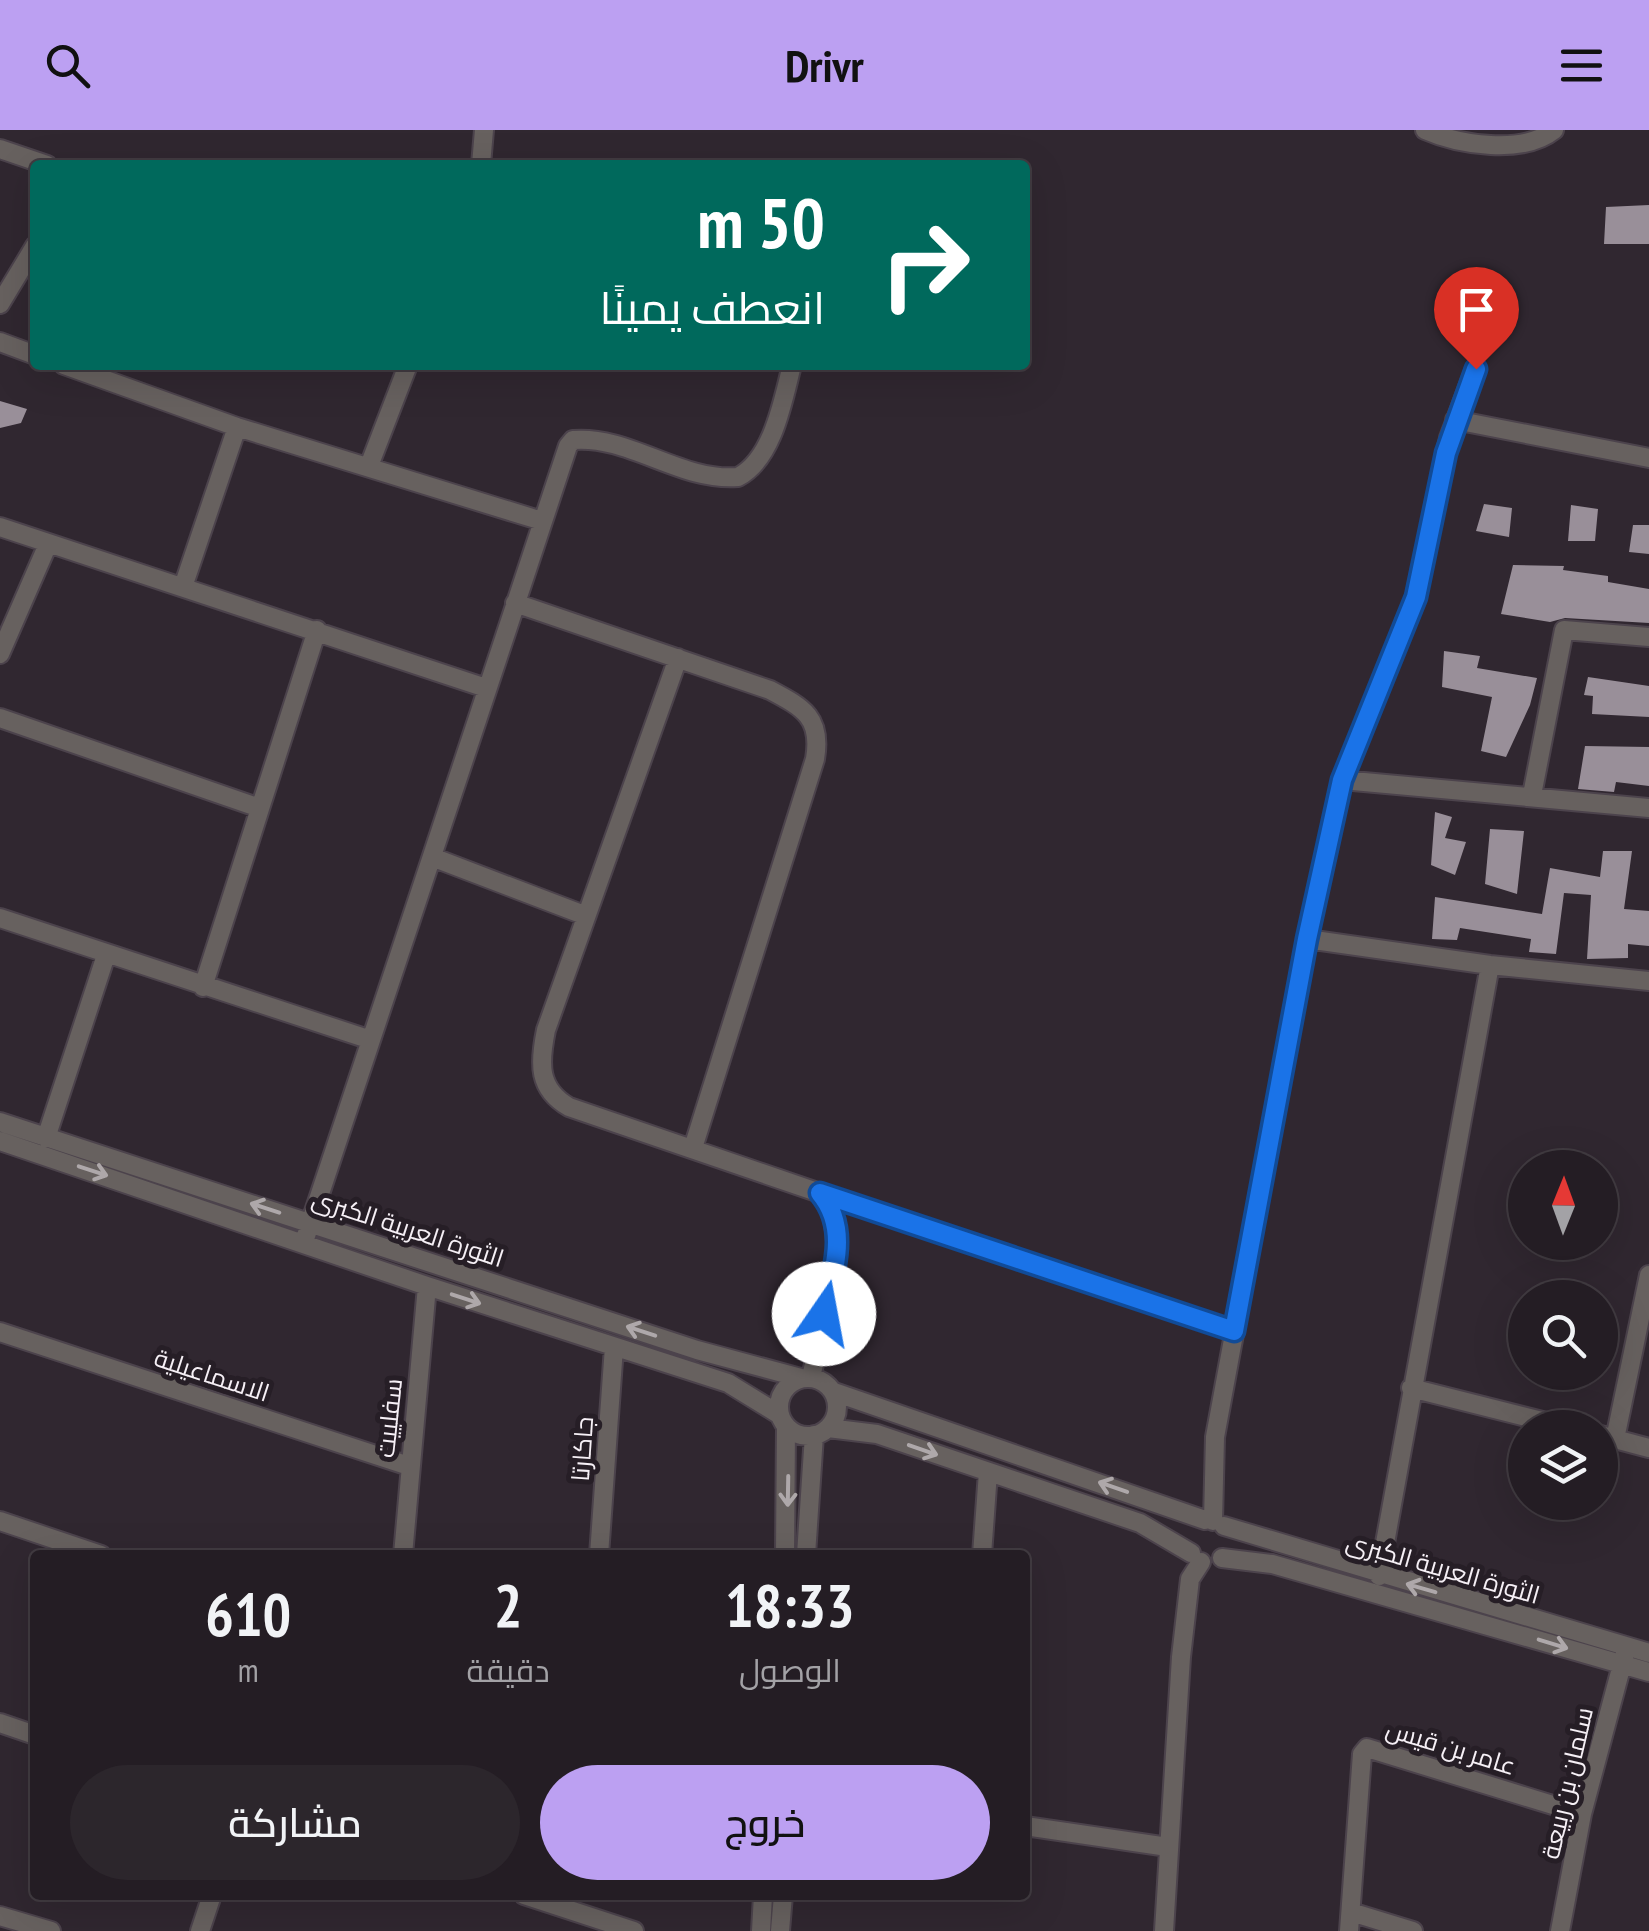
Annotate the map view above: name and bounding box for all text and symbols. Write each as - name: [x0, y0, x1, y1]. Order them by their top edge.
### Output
- text: Drivr: [785, 36, 864, 94]
- icon: search: [40, 38, 95, 93]
- icon: menu: [1554, 38, 1609, 93]
- text: 50 m: [697, 177, 825, 267]
- icon: right: [860, 200, 990, 330]
- pin: [1434, 267, 1519, 370]
- text: انعطف يمينًا: [599, 278, 825, 336]
- icon: arrive: [1449, 282, 1504, 337]
- north arrow: [1508, 1150, 1618, 1260]
- map controls: [1508, 1150, 1618, 1520]
- one-way arrow: [76, 1164, 108, 1182]
- street label: الثورة العربية الكبرى: [308, 1182, 508, 1274]
- one-way arrow: [250, 1197, 282, 1215]
- position arrow: [772, 1262, 876, 1366]
- button: search: [1508, 1280, 1618, 1390]
- one-way arrow: [450, 1291, 482, 1309]
- one-way arrow: [625, 1321, 657, 1339]
- street label: الاسماعيلية: [150, 1341, 274, 1409]
- street label: سفلييت: [369, 1377, 409, 1459]
- button: layers: [1508, 1410, 1618, 1520]
- street label: جاكارتا: [564, 1416, 600, 1482]
- one-way arrow: [907, 1442, 938, 1460]
- one-way arrow: [778, 1474, 797, 1506]
- one-way arrow: [1098, 1477, 1130, 1495]
- street label: الثورة العربية الكبرى: [1342, 1525, 1544, 1611]
- text: 2: [494, 1566, 522, 1644]
- text: 18:33: [725, 1566, 855, 1644]
- text: 610: [205, 1575, 291, 1653]
- one-way arrow: [1406, 1578, 1437, 1596]
- one-way arrow: [1537, 1636, 1568, 1654]
- text: m: [238, 1649, 259, 1691]
- text: دقيقة: [467, 1649, 550, 1691]
- text: الوصول: [739, 1649, 841, 1691]
- street label: سلمان بن ربيعة: [1534, 1704, 1600, 1862]
- street label: عامر بن قيس: [1382, 1712, 1520, 1782]
- button: مشاركة: [70, 1765, 520, 1880]
- button: خروج: [540, 1765, 990, 1880]

